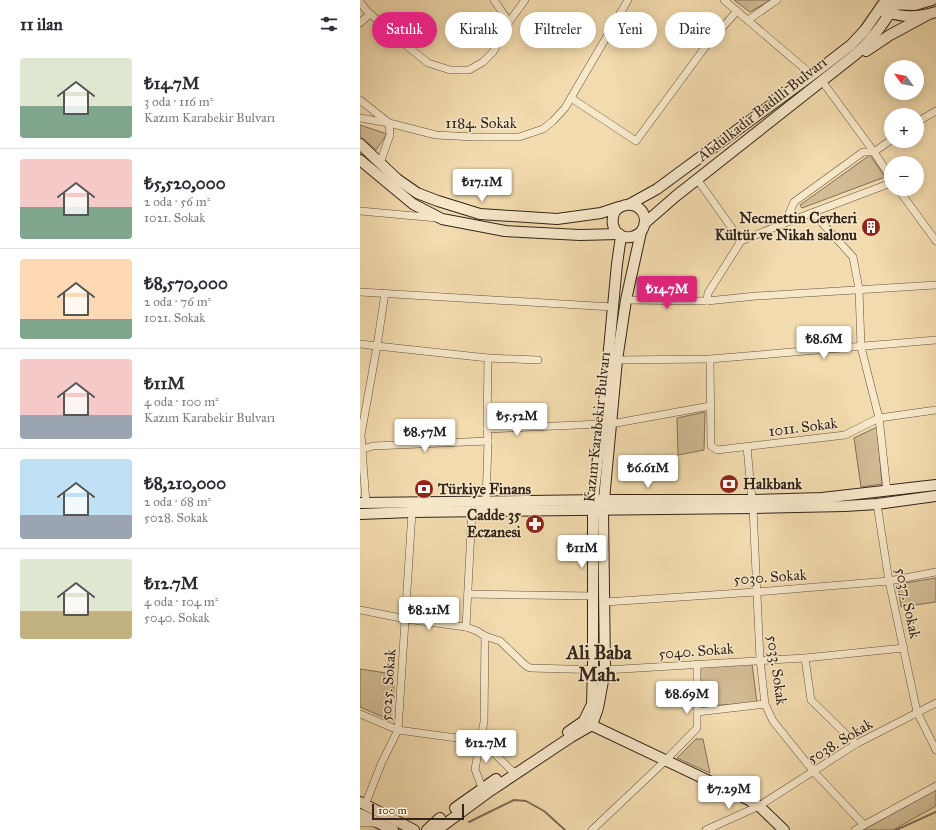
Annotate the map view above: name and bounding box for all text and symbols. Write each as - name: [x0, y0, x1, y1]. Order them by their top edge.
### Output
- chip: Satılık: [372, 12, 437, 48]
- chip: Kiralık: [445, 12, 512, 48]
- chip: Filtreler: [520, 12, 596, 48]
- chip: Yeni: [604, 12, 657, 48]
- chip: Daire: [665, 12, 725, 48]
- icon: filters: [318, 13, 340, 35]
- text: 11 ilan: [20, 14, 63, 35]
- street label: Abdülkadir Badilli Bulvarı: [693, 53, 830, 166]
- north arrow: [884, 60, 924, 100]
- map controls: [884, 60, 924, 196]
- text: ₺14.7M: [144, 73, 199, 94]
- icon: home: [52, 74, 100, 122]
- text: 3 oda · 116 m²: [144, 94, 214, 110]
- button: +: [884, 108, 924, 148]
- text: Kazım Karabekir Bulvarı: [144, 110, 275, 126]
- street label: 1184. Sokak: [445, 114, 517, 132]
- button: −: [884, 156, 924, 196]
- pin: ₺17.1M: [449, 169, 515, 203]
- text: ₺5,520,000: [144, 173, 226, 194]
- text: ₺17.1M: [462, 174, 502, 190]
- icon: home: [52, 175, 100, 223]
- text: 2 oda · 56 m²: [144, 194, 211, 210]
- place label: Necmettin Cevheri Kültür ve Nikah salonu: [715, 209, 858, 244]
- text: 1021. Sokak: [144, 210, 205, 226]
- building icon: Necmettin Cevheri Kültür ve Nikah salonu: [860, 216, 882, 238]
- text: ₺8,570,000: [144, 273, 228, 294]
- icon: home: [52, 275, 100, 323]
- pin: ₺14.7M: [634, 276, 700, 310]
- text: ₺14.7M: [646, 281, 688, 297]
- text: 2 oda · 76 m²: [144, 294, 211, 310]
- text: 1021. Sokak: [144, 310, 205, 326]
- pin: ₺8.6M: [796, 326, 852, 360]
- text: ₺8.6M: [805, 331, 843, 347]
- street label: Kazım Karabekir Bulvarı: [580, 351, 614, 503]
- text: ₺11M: [144, 373, 185, 394]
- icon: home: [52, 375, 100, 423]
- text: 4 oda · 100 m²: [144, 394, 219, 410]
- pin: ₺5.52M: [484, 403, 550, 437]
- text: ₺5.52M: [496, 408, 538, 424]
- text: Kazım Karabekir Bulvarı: [144, 410, 275, 426]
- street label: 1011. Sokak: [768, 414, 838, 440]
- pin: ₺8.57M: [392, 419, 458, 453]
- text: ₺8.57M: [403, 424, 447, 440]
- pin: ₺6.61M: [615, 455, 681, 489]
- text: ₺6.61M: [627, 460, 669, 476]
- text: ₺8,210,000: [144, 473, 226, 494]
- bank icon: Halkbank: [718, 473, 740, 495]
- icon: home: [52, 475, 100, 523]
- place label: Halkbank: [743, 475, 803, 493]
- bank icon: Türkiye Finans: [413, 478, 435, 500]
- place label: Türkiye Finans: [437, 480, 532, 499]
- text: 2 oda · 68 m²: [144, 494, 211, 510]
- place label: Cadde 35 Eczanesi: [467, 506, 522, 541]
- text: 5028. Sokak: [144, 510, 208, 526]
- pharmacy icon: Cadde 35 Eczanesi: [524, 513, 546, 535]
- pin: ₺11M: [558, 535, 606, 569]
- text: ₺11M: [566, 540, 598, 556]
- street label: 5030. Sokak: [733, 565, 807, 589]
- street label: 5037. Sokak: [892, 566, 924, 640]
- text: ₺12.7M: [144, 573, 198, 594]
- icon: home: [52, 575, 100, 623]
- text: 4 oda · 104 m²: [144, 594, 219, 610]
- pin: ₺8.21M: [396, 597, 462, 631]
- text: ₺8.21M: [408, 602, 450, 618]
- text: 5040. Sokak: [144, 610, 210, 626]
- street label: 5033. Sokak: [763, 634, 791, 706]
- street label: 5040. Sokak: [658, 639, 734, 663]
- district label: Ali Baba Mah.: [564, 641, 633, 686]
- street label: 5025. Sokak: [376, 648, 400, 722]
- pin: ₺8.69M: [654, 681, 720, 715]
- text: ₺8.69M: [665, 686, 709, 702]
- street label: 5038. Sokak: [804, 715, 876, 767]
- pin: ₺12.7M: [453, 730, 519, 764]
- text: ₺12.7M: [465, 735, 507, 751]
- pin: ₺7.29M: [696, 776, 762, 810]
- text: ₺7.29M: [707, 781, 751, 797]
- scale bar: [372, 802, 464, 821]
- text: 100 m: [378, 804, 407, 817]

